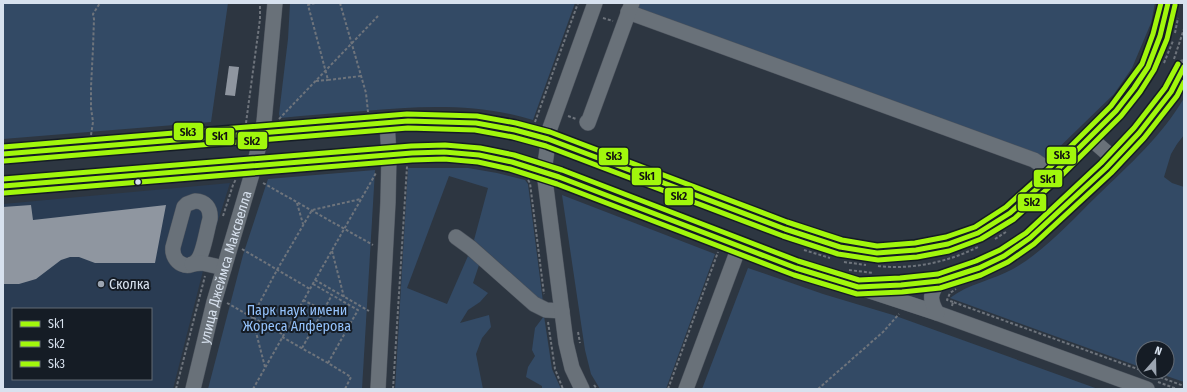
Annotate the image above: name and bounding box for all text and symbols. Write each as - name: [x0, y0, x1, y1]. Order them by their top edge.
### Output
- line badge: Sk3: [173, 122, 204, 141]
- text: Sk3: [180, 126, 196, 139]
- line badge: Sk1: [205, 127, 235, 146]
- text: Sk1: [212, 130, 228, 143]
- line badge: Sk2: [237, 131, 268, 150]
- text: Sk2: [244, 135, 260, 148]
- line badge: Sk3: [1046, 146, 1077, 165]
- line badge: Sk3: [598, 147, 629, 166]
- text: Sk3: [1054, 149, 1070, 162]
- text: Sk3: [606, 150, 622, 163]
- line badge: Sk1: [631, 167, 662, 186]
- line badge: Sk1: [1033, 169, 1063, 188]
- text: Sk1: [639, 170, 655, 183]
- text: Sk1: [1040, 173, 1056, 186]
- unlabelled marker: [133, 177, 143, 187]
- line badge: Sk2: [664, 187, 694, 206]
- street label: улица Джеймса Максвелла: [196, 189, 256, 346]
- text: Sk2: [671, 190, 687, 203]
- line badge: Sk2: [1017, 193, 1047, 212]
- text: Sk2: [1024, 196, 1040, 209]
- place label: Сколка: [109, 276, 150, 293]
- marker: Сколка: [96, 279, 106, 289]
- park label: Парк наук имени Жореса Алферова: [243, 302, 351, 335]
- legend: [12, 308, 152, 380]
- text: Sk1: [48, 317, 64, 331]
- text: Sk2: [48, 337, 65, 351]
- north arrow: [1135, 340, 1175, 380]
- text: N: [1153, 344, 1164, 358]
- text: Sk3: [48, 357, 65, 371]

